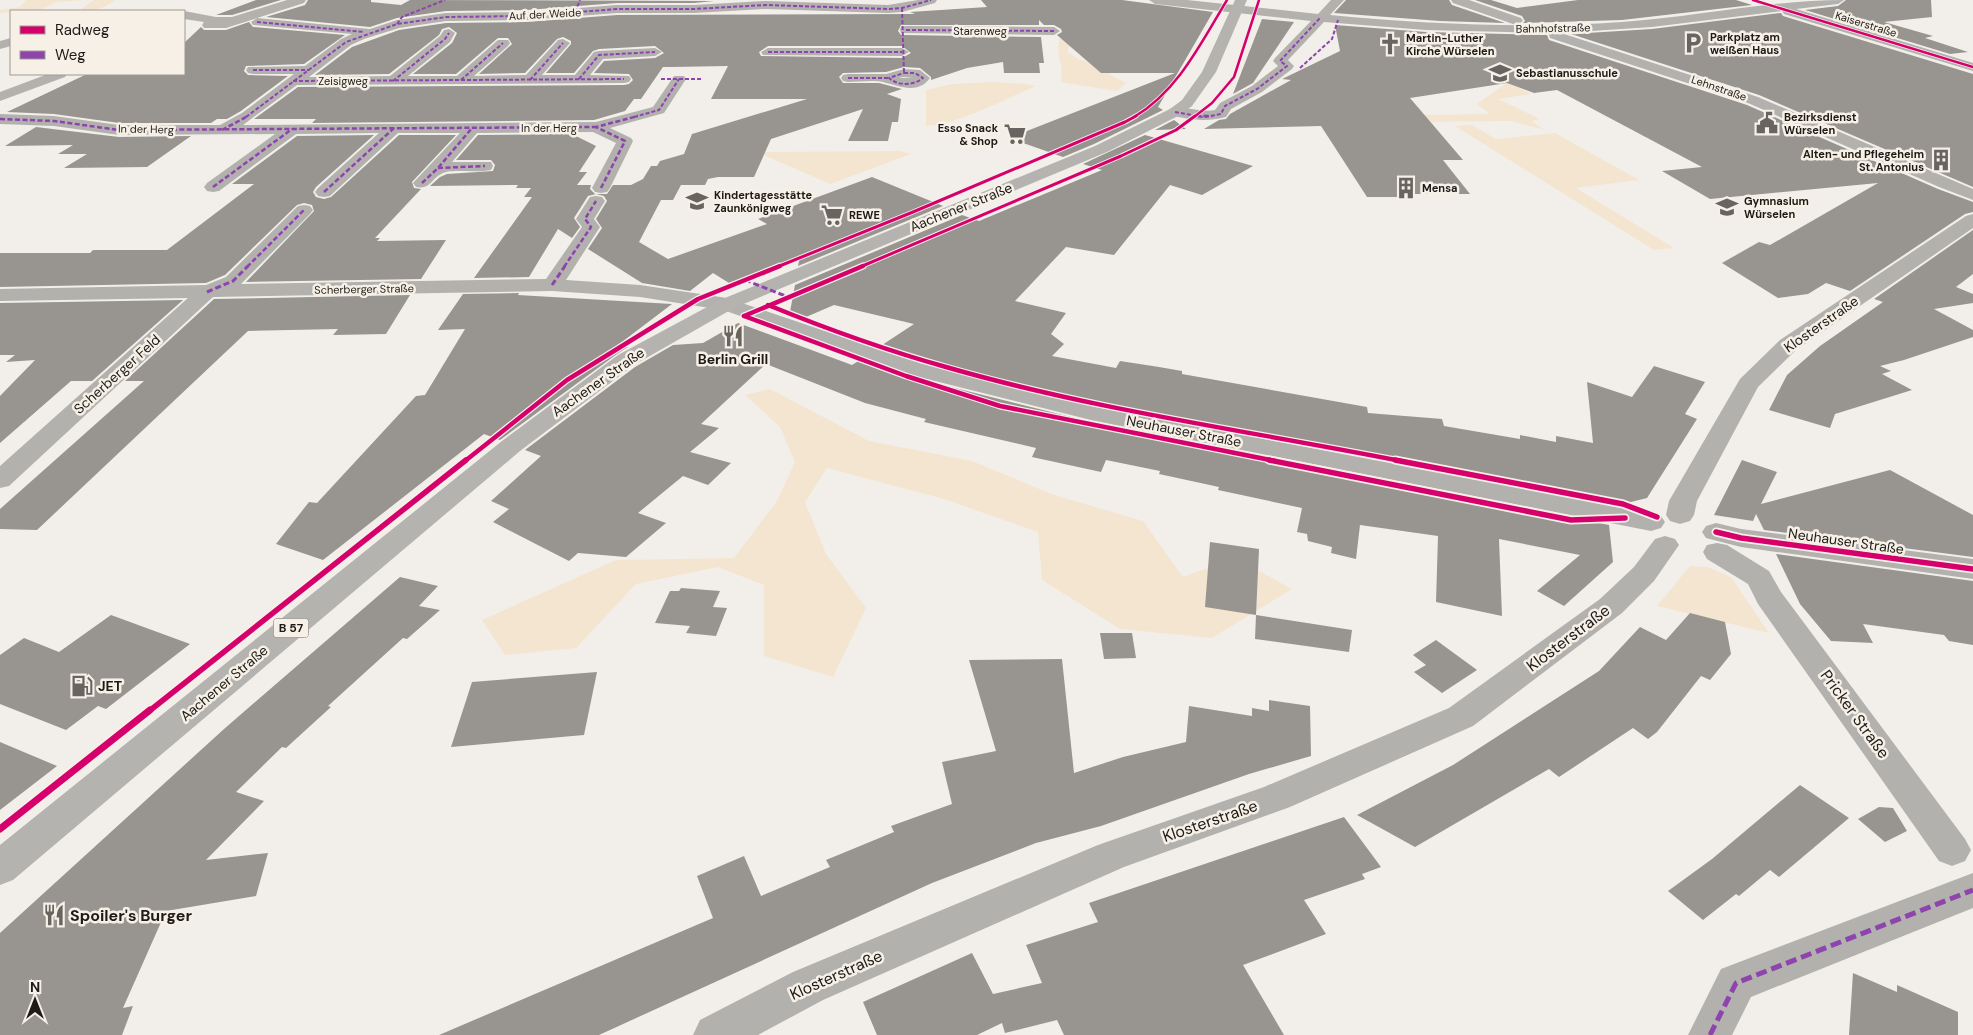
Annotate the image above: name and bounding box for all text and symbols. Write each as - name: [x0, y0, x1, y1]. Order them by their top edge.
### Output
- street label: Auf der Weide: [508, 5, 582, 23]
- street label: Kaiserstraße: [1834, 8, 1898, 40]
- legend: [10, 10, 185, 75]
- text: Radweg: [55, 20, 109, 40]
- street label: Bahnhofstraße: [1516, 20, 1590, 36]
- street label: Starenweg: [953, 24, 1007, 38]
- parking icon: Parkplatz am weißen Haus: [1680, 30, 1706, 56]
- place label: Parkplatz am weißen Haus: [1710, 30, 1780, 57]
- church icon: Martin-Luther Kirche Würselen: [1377, 31, 1403, 57]
- place label: Martin-Luther Kirche Würselen: [1406, 31, 1495, 58]
- text: Weg: [55, 45, 86, 65]
- school or university icon: Sebastianusschule: [1487, 60, 1513, 86]
- place label: Sebastianusschule: [1516, 66, 1618, 80]
- street label: Lehnstraße: [1690, 72, 1748, 104]
- street label: Zeisigweg: [318, 74, 368, 88]
- public building icon: Bezirksdienst Würselen: [1754, 110, 1780, 136]
- place label: Bezirksdienst Würselen: [1784, 110, 1857, 137]
- street label: In der Herg: [521, 121, 577, 135]
- place label: Esso Snack & Shop: [938, 121, 999, 148]
- supermarket icon: Esso Snack & Shop: [1002, 121, 1028, 147]
- street label: In der Herg: [118, 122, 174, 136]
- place label: Alten- und Pflegeheim St. Antonius: [1803, 147, 1924, 174]
- building icon: Alten- und Pflegeheim St. Antonius: [1928, 147, 1954, 173]
- building icon: Mensa: [1393, 175, 1419, 201]
- street label: Aachener Straße: [907, 178, 1015, 236]
- place label: Mensa: [1422, 181, 1457, 195]
- school or university icon: Kindertagesstätte Zaunkönigweg: [684, 188, 710, 214]
- place label: Kindertagesstätte Zaunkönigweg: [714, 188, 813, 215]
- school or university icon: Gymnasium Würselen: [1714, 194, 1740, 220]
- place label: Gymnasium Würselen: [1744, 194, 1809, 221]
- supermarket icon: REWE: [819, 202, 845, 228]
- place label: REWE: [849, 208, 880, 222]
- street label: Scherberger Straße: [314, 281, 414, 297]
- street label: Klosterstraße: [1780, 292, 1862, 356]
- restaurant icon: Berlin Grill: [720, 323, 746, 349]
- street label: Scherberger Feld: [70, 330, 164, 418]
- street label: Aachener Straße: [548, 343, 648, 421]
- place label: Berlin Grill: [698, 350, 768, 368]
- street label: Neuhauser Straße: [1125, 411, 1243, 451]
- street label: Neuhauser Straße: [1787, 524, 1905, 558]
- street label: Klosterstraße: [1522, 600, 1614, 676]
- road number: B 57: [274, 618, 308, 638]
- street label: Aachener Straße: [176, 641, 272, 725]
- street label: Pricker Straße: [1816, 666, 1894, 762]
- fuel station icon: JET: [69, 673, 95, 699]
- place label: JET: [98, 677, 122, 695]
- street label: Klosterstraße: [1160, 795, 1260, 847]
- restaurant icon: Spoiler's Burger: [41, 902, 67, 928]
- place label: Spoiler's Burger: [70, 905, 192, 926]
- street label: Klosterstraße: [786, 945, 886, 1005]
- north arrow: [10, 975, 60, 1025]
- text: N: [30, 978, 40, 996]

